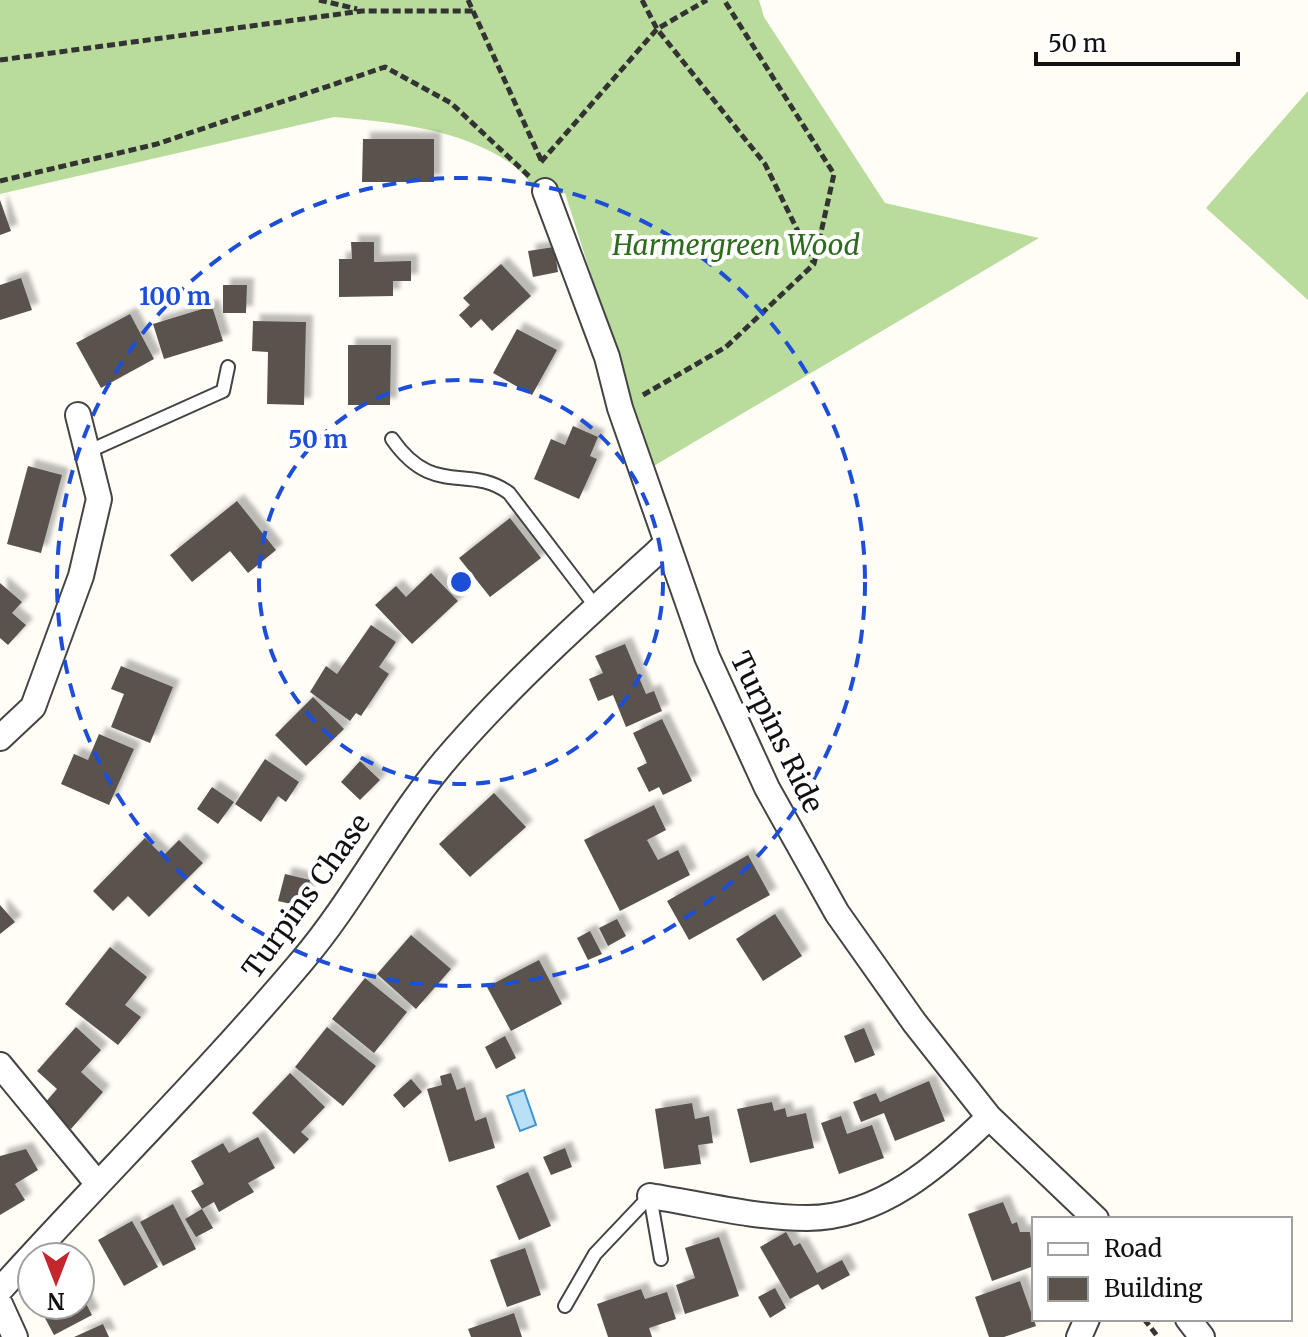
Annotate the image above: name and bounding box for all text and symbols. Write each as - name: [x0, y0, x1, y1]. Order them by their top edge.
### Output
- scale bar: [1036, 16, 1238, 66]
- text: 50 m: [1048, 28, 1107, 59]
- park label: Harmergreen Wood: [611, 227, 860, 263]
- text: 100 m: [139, 281, 211, 312]
- text: 50 m: [288, 424, 348, 455]
- centre of rings: [447, 568, 475, 596]
- street label: Turpins Ride: [722, 646, 832, 818]
- street label: Turpins Chase: [234, 807, 378, 985]
- legend: [1032, 1217, 1292, 1321]
- text: Road: [1104, 1233, 1162, 1264]
- north arrow: [16, 1241, 96, 1321]
- text: Building: [1104, 1273, 1203, 1304]
- text: N: [47, 1287, 65, 1315]

